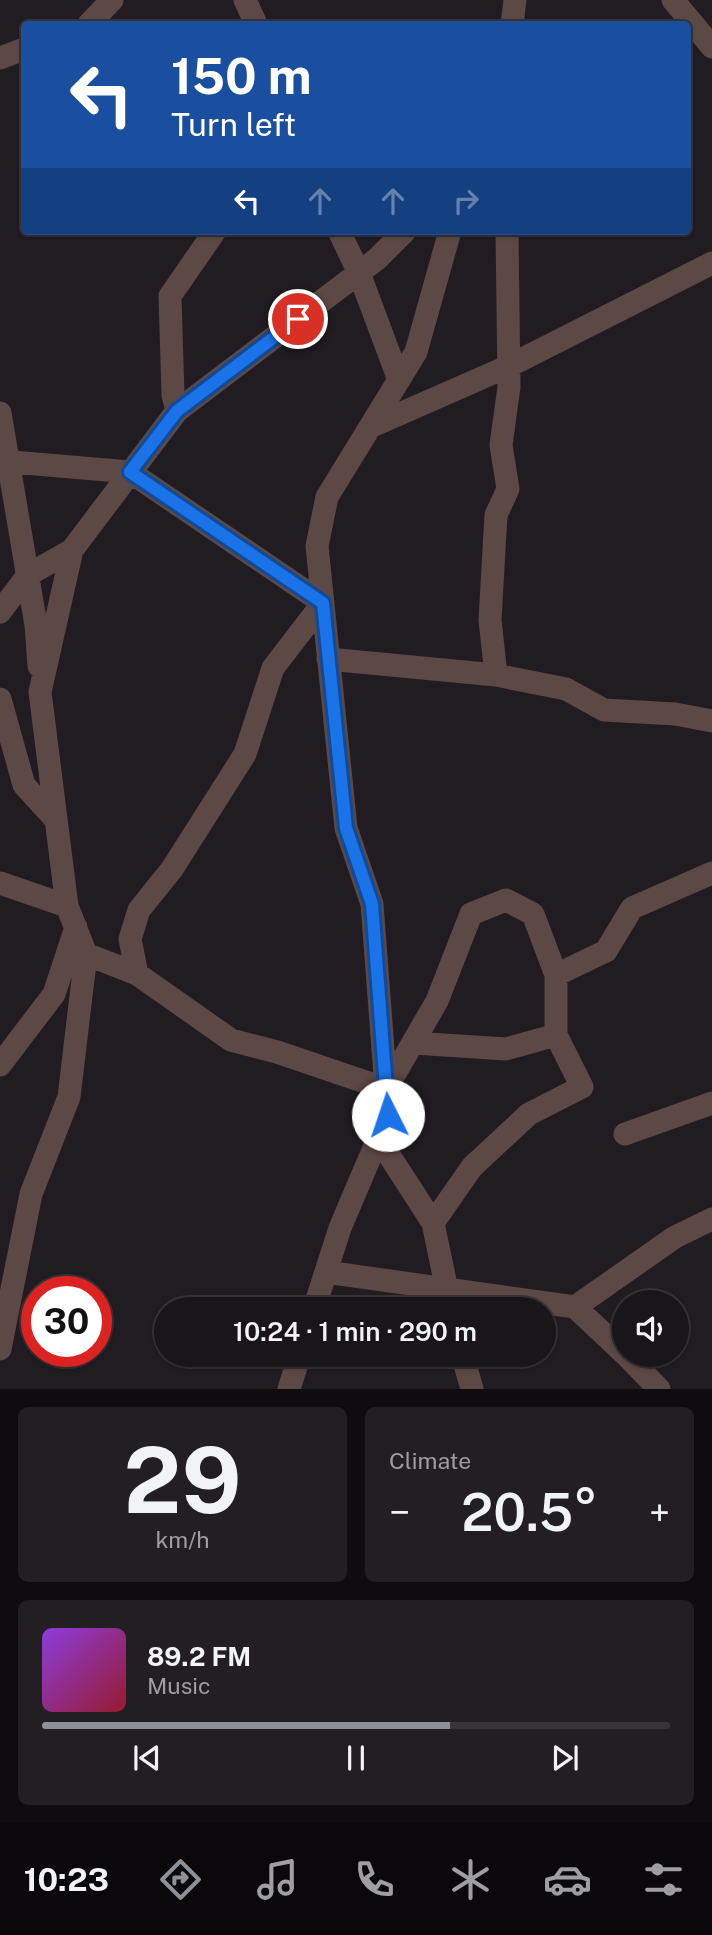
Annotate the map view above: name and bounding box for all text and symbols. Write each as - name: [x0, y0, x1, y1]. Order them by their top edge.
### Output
- text: 150 m: [171, 47, 312, 105]
- icon: left: [56, 49, 147, 140]
- text: Turn left: [171, 106, 296, 143]
- icon: left: [228, 182, 266, 220]
- icon: ahead: [301, 182, 339, 220]
- icon: ahead: [374, 182, 412, 220]
- icon: right: [447, 182, 485, 220]
- pin: [268, 289, 328, 349]
- icon: arrive: [279, 300, 317, 338]
- position arrow: [351, 1078, 425, 1152]
- speed limit sign: 30: [21, 1276, 112, 1367]
- map controls: [612, 1290, 689, 1367]
- button: sound: [612, 1290, 689, 1367]
- text: 10:24 · 1 min · 290 m: [233, 1316, 477, 1347]
- text: 29: [124, 1427, 241, 1533]
- text: Climate: [389, 1447, 471, 1474]
- text: 20.5°: [461, 1482, 598, 1543]
- text: −: [389, 1490, 410, 1535]
- text: +: [649, 1490, 670, 1535]
- text: km/h: [155, 1526, 210, 1553]
- text: 89.2 FM: [147, 1641, 251, 1672]
- text: Music: [147, 1672, 211, 1699]
- icon: previous: [128, 1739, 166, 1777]
- icon: pause: [337, 1739, 375, 1777]
- icon: next: [546, 1739, 584, 1777]
- icon: directions: [156, 1855, 205, 1904]
- icon: music: [253, 1855, 302, 1904]
- icon: phone: [350, 1855, 399, 1904]
- icon: climate: [446, 1855, 495, 1904]
- icon: car: [543, 1855, 592, 1904]
- icon: filters: [639, 1855, 688, 1904]
- text: 10:23: [24, 1861, 109, 1898]

